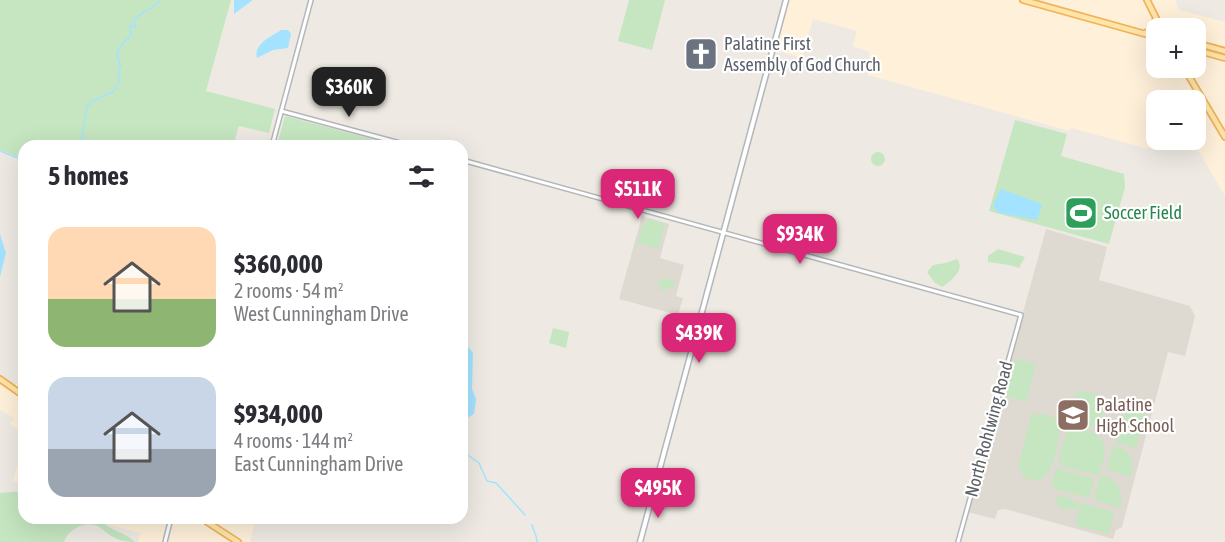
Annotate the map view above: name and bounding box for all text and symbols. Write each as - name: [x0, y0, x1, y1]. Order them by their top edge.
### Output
- map controls: [1146, 18, 1206, 150]
- button: +: [1146, 18, 1206, 78]
- place label: Palatine First Assembly of God Church: [724, 33, 881, 75]
- church icon: Palatine First Assembly of God Church: [683, 36, 719, 72]
- pin: $360K: [307, 67, 391, 118]
- text: $360K: [326, 75, 372, 98]
- button: −: [1146, 90, 1206, 150]
- icon: filters: [405, 160, 438, 193]
- text: 5 homes: [48, 161, 128, 191]
- pin: $511K: [596, 169, 680, 220]
- text: $511K: [615, 177, 661, 200]
- sports icon: Soccer Field: [1063, 195, 1099, 231]
- place label: Soccer Field: [1104, 202, 1182, 223]
- pin: $934K: [758, 214, 842, 265]
- text: $934K: [777, 222, 823, 245]
- text: $360,000: [234, 249, 323, 279]
- icon: home: [96, 251, 168, 323]
- text: 2 rooms · 54 m²: [234, 279, 344, 302]
- text: West Cunningham Drive: [234, 302, 408, 325]
- pin: $439K: [657, 313, 741, 364]
- text: $439K: [676, 321, 722, 344]
- street label: North Rohlwing Road: [960, 359, 1017, 499]
- place label: Palatine High School: [1096, 394, 1174, 436]
- school or university icon: Palatine High School: [1055, 397, 1091, 433]
- text: $934,000: [234, 399, 323, 429]
- icon: home: [96, 401, 168, 473]
- text: 4 rooms · 144 m²: [234, 429, 353, 452]
- text: East Cunningham Drive: [234, 452, 403, 475]
- pin: $495K: [616, 468, 700, 519]
- text: $495K: [635, 476, 681, 499]

